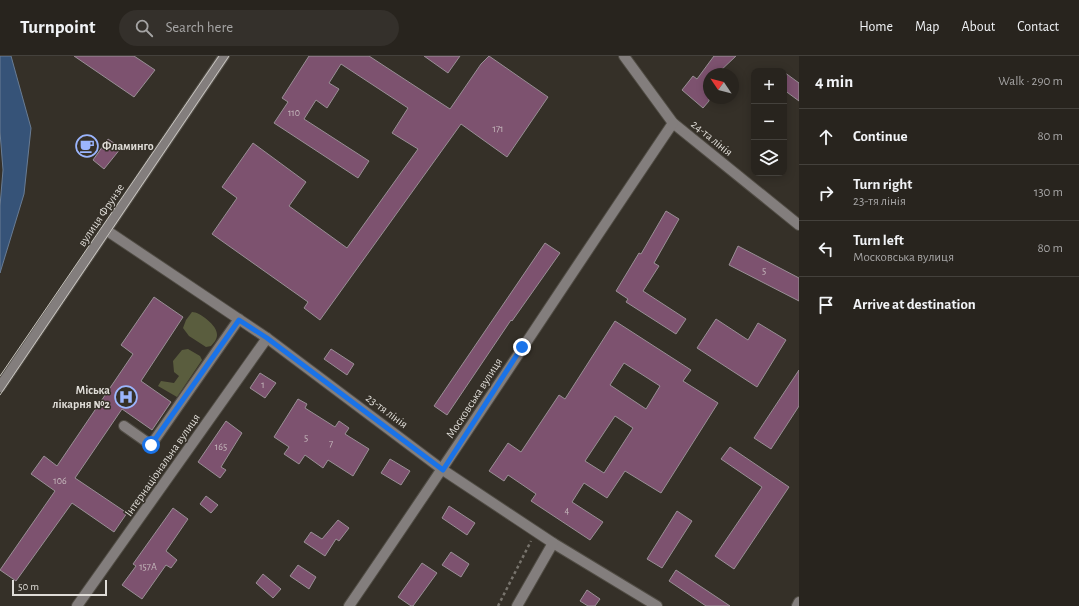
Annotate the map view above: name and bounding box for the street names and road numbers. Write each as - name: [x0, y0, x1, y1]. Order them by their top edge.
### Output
- street label: 24-та лінія: [689, 118, 735, 158]
- street label: вулиця Фрунзе: [76, 181, 127, 249]
- street label: Московська вулиця: [444, 356, 505, 441]
- street label: 23-тя лінія: [364, 392, 410, 430]
- street label: Інтернаціональна вулиця: [122, 411, 203, 519]

